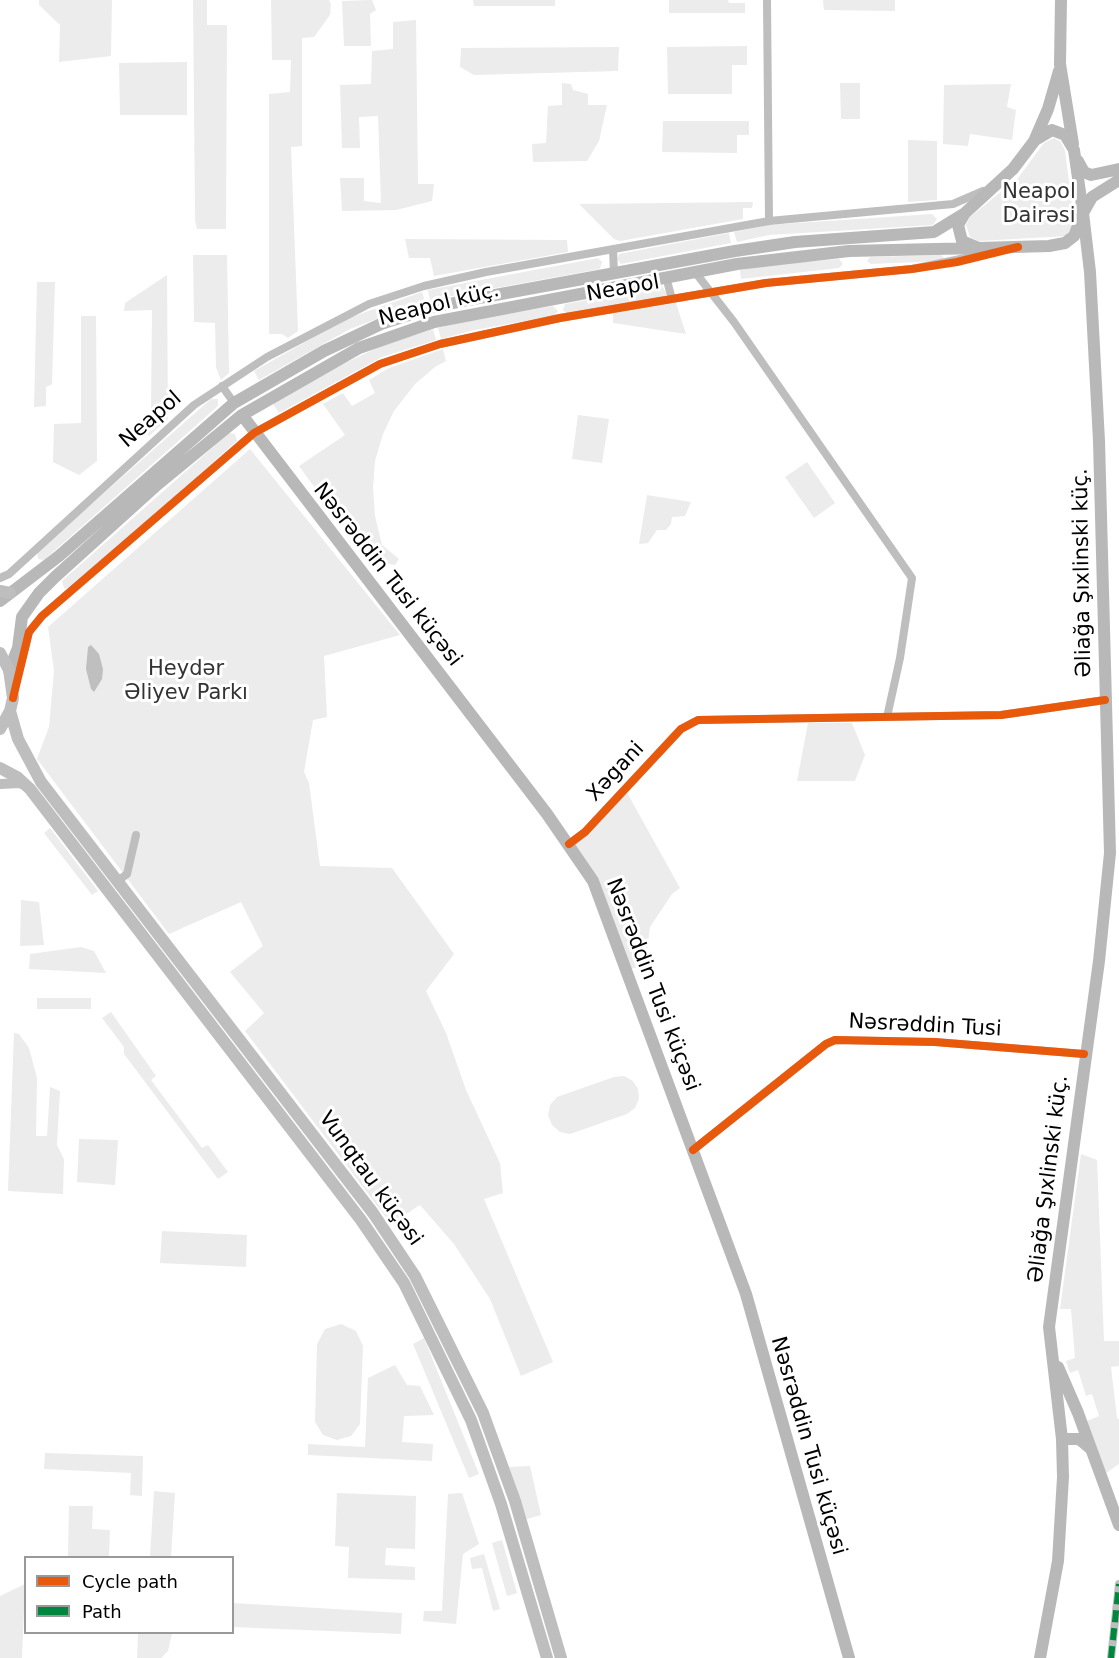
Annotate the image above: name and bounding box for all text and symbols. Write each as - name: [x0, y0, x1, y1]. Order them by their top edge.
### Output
- park label: Neapol Dairəsi: [1002, 180, 1076, 230]
- street label: Neapol: [585, 270, 661, 308]
- street label: Neapol küç.: [376, 278, 502, 332]
- street label: Neapol: [115, 386, 187, 454]
- street label: Əliağa Şıxlinski küç.: [1069, 468, 1097, 678]
- street label: Nəsrəddin Tusi küçəsi: [307, 478, 467, 672]
- park label: Heydər Əliyev Parkı: [124, 657, 248, 707]
- street label: Xəgani: [582, 737, 650, 807]
- street label: Nəsrəddin Tusi küçəsi: [600, 875, 704, 1095]
- street label: Nəsrəddin Tusi: [848, 1009, 1002, 1043]
- street label: Əliağa Şıxlinski küç.: [1024, 1074, 1074, 1284]
- street label: Vunqtau küçəsi: [313, 1107, 427, 1251]
- street label: Nəsrəddin Tusi küçəsi: [765, 1334, 851, 1558]
- legend: [24, 1556, 234, 1634]
- text: Cycle path: [82, 1571, 178, 1592]
- text: Path: [82, 1601, 122, 1622]

